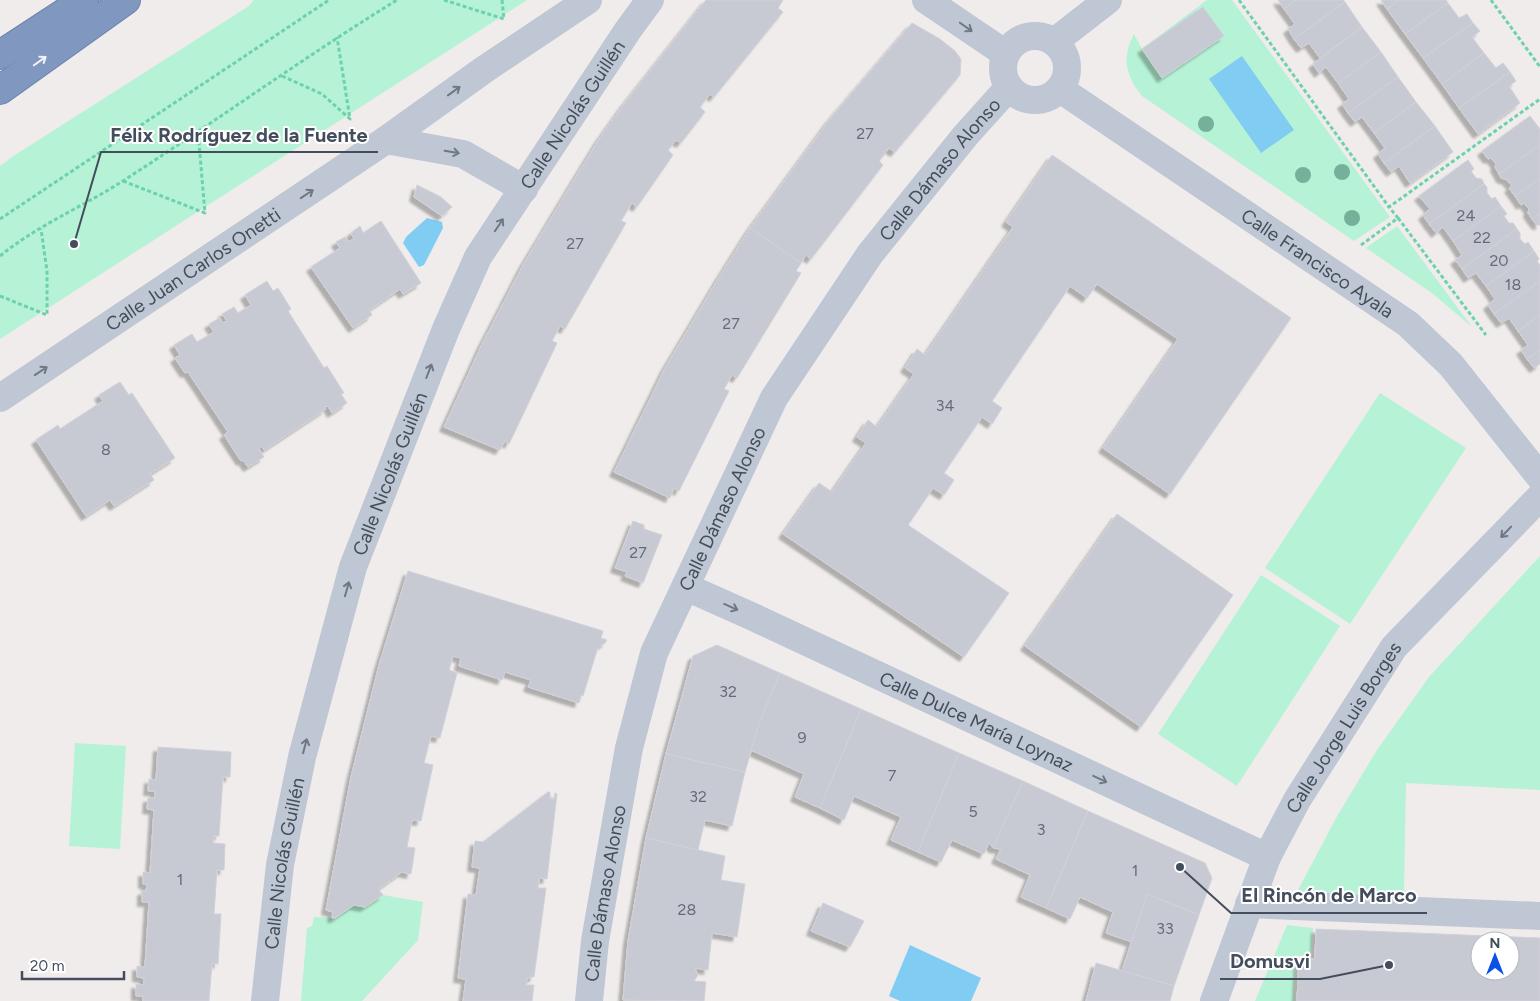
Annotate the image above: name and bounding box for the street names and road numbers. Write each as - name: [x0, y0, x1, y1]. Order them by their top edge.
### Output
- street label: Calle Nicolás Guillén: [515, 36, 630, 193]
- street label: Calle Dámaso Alonso: [874, 93, 1006, 246]
- street label: Calle Juan Carlos Onetti: [101, 203, 285, 336]
- street label: Calle Francisco Ayala: [1237, 204, 1398, 323]
- street label: Calle Nicolás Guillén: [348, 389, 432, 559]
- street label: Calle Dámaso Alonso: [674, 423, 771, 595]
- street label: Calle Jorge Luis Borges: [1281, 637, 1406, 817]
- street label: Calle Dulce María Loynaz: [876, 667, 1077, 777]
- street label: Calle Nicolás Guillén: [260, 776, 310, 950]
- street label: Calle Dámaso Alonso: [580, 803, 631, 983]

